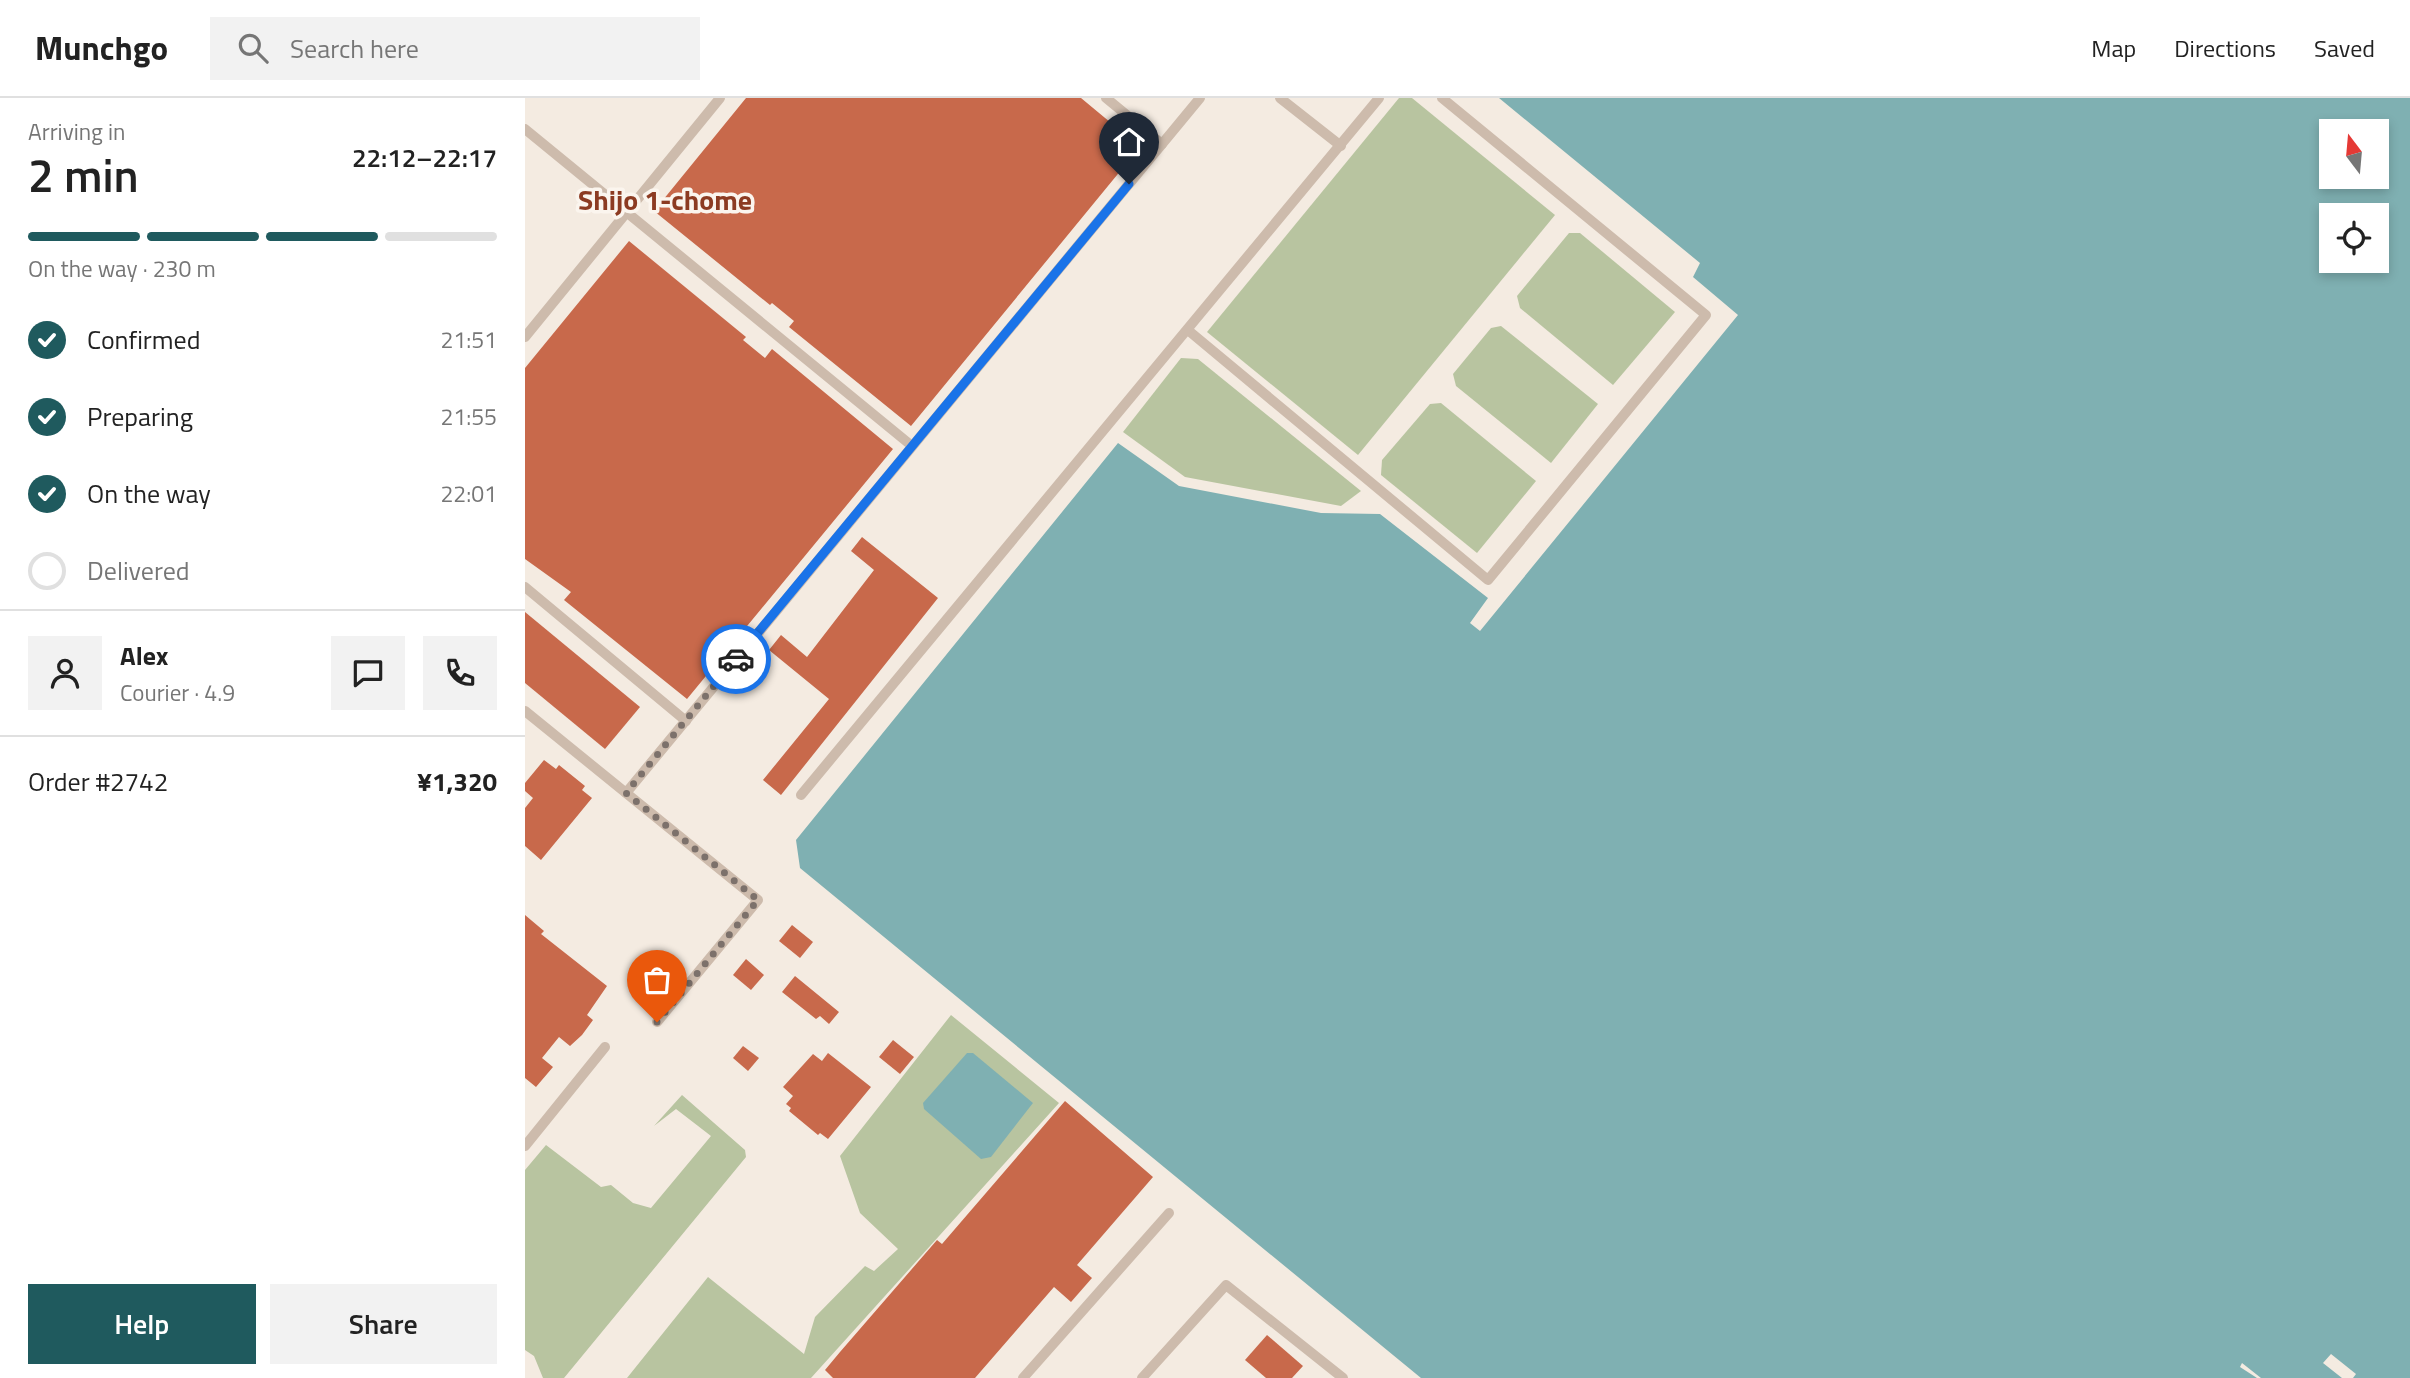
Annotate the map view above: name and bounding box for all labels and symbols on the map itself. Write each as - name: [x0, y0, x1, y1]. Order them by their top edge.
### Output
- pin: [1099, 112, 1159, 184]
- north arrow: [2319, 119, 2389, 189]
- district label: Shijo 1-chome: [578, 178, 752, 221]
- courier: [701, 624, 771, 694]
- pin: [627, 950, 687, 1022]

